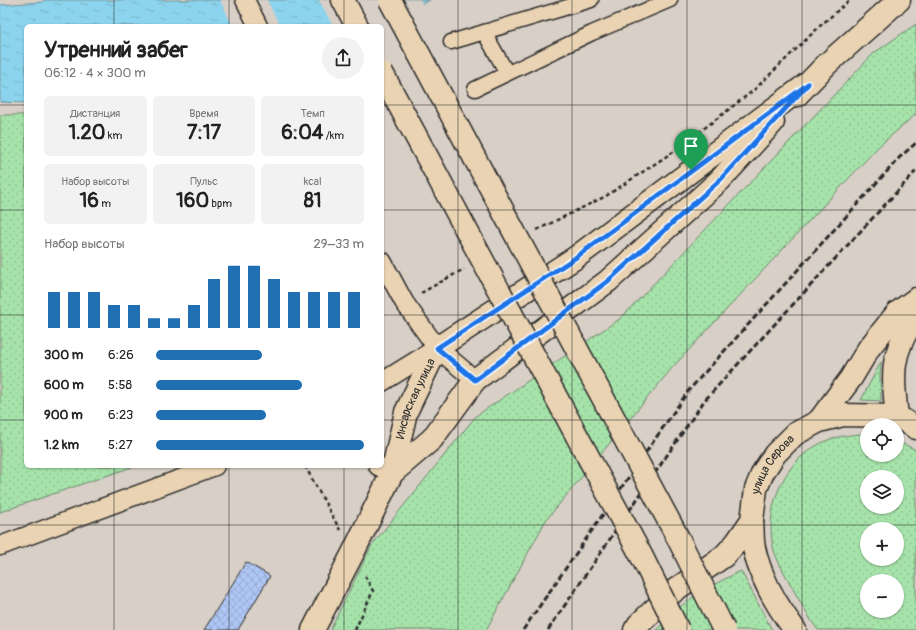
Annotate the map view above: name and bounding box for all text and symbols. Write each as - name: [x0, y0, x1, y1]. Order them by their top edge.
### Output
- text: Утренний забег: [44, 36, 188, 64]
- button: share: [322, 37, 364, 79]
- text: 06:12 · 4 × 300 m: [44, 65, 146, 81]
- text: Дистанция: [70, 107, 120, 120]
- text: Время: [189, 107, 219, 120]
- text: Темп: [300, 107, 325, 120]
- text: 1.20: [68, 120, 105, 145]
- text: 7:17: [187, 120, 221, 145]
- text: 6:04: [281, 120, 323, 145]
- text: km: [105, 129, 122, 142]
- text: /km: [323, 129, 344, 142]
- pin: [674, 129, 708, 170]
- icon: arrive: [680, 135, 702, 157]
- text: Набор высоты: [61, 175, 129, 188]
- text: Пульс: [190, 175, 218, 188]
- text: kcal: [304, 175, 322, 188]
- text: 16: [80, 188, 99, 213]
- text: 160: [176, 188, 209, 213]
- text: 81: [304, 188, 322, 213]
- text: m: [99, 197, 111, 210]
- text: bpm: [209, 197, 232, 210]
- text: Набор высоты: [44, 236, 125, 252]
- text: 29–33 m: [314, 236, 364, 252]
- text: 300 m: [44, 347, 83, 363]
- text: 6:26: [108, 347, 134, 363]
- street label: Инсарская улица: [393, 356, 439, 441]
- text: 600 m: [44, 377, 84, 393]
- text: 5:58: [108, 377, 132, 393]
- text: 900 m: [44, 407, 83, 423]
- text: 6:23: [108, 407, 133, 423]
- map controls: [860, 418, 904, 618]
- button: locate: [860, 418, 904, 462]
- street label: улица Серова: [748, 432, 798, 496]
- text: 1.2 km: [44, 437, 79, 453]
- text: 5:27: [108, 437, 133, 453]
- button: layers: [860, 470, 904, 514]
- button: +: [860, 522, 904, 566]
- button: −: [860, 574, 904, 618]

